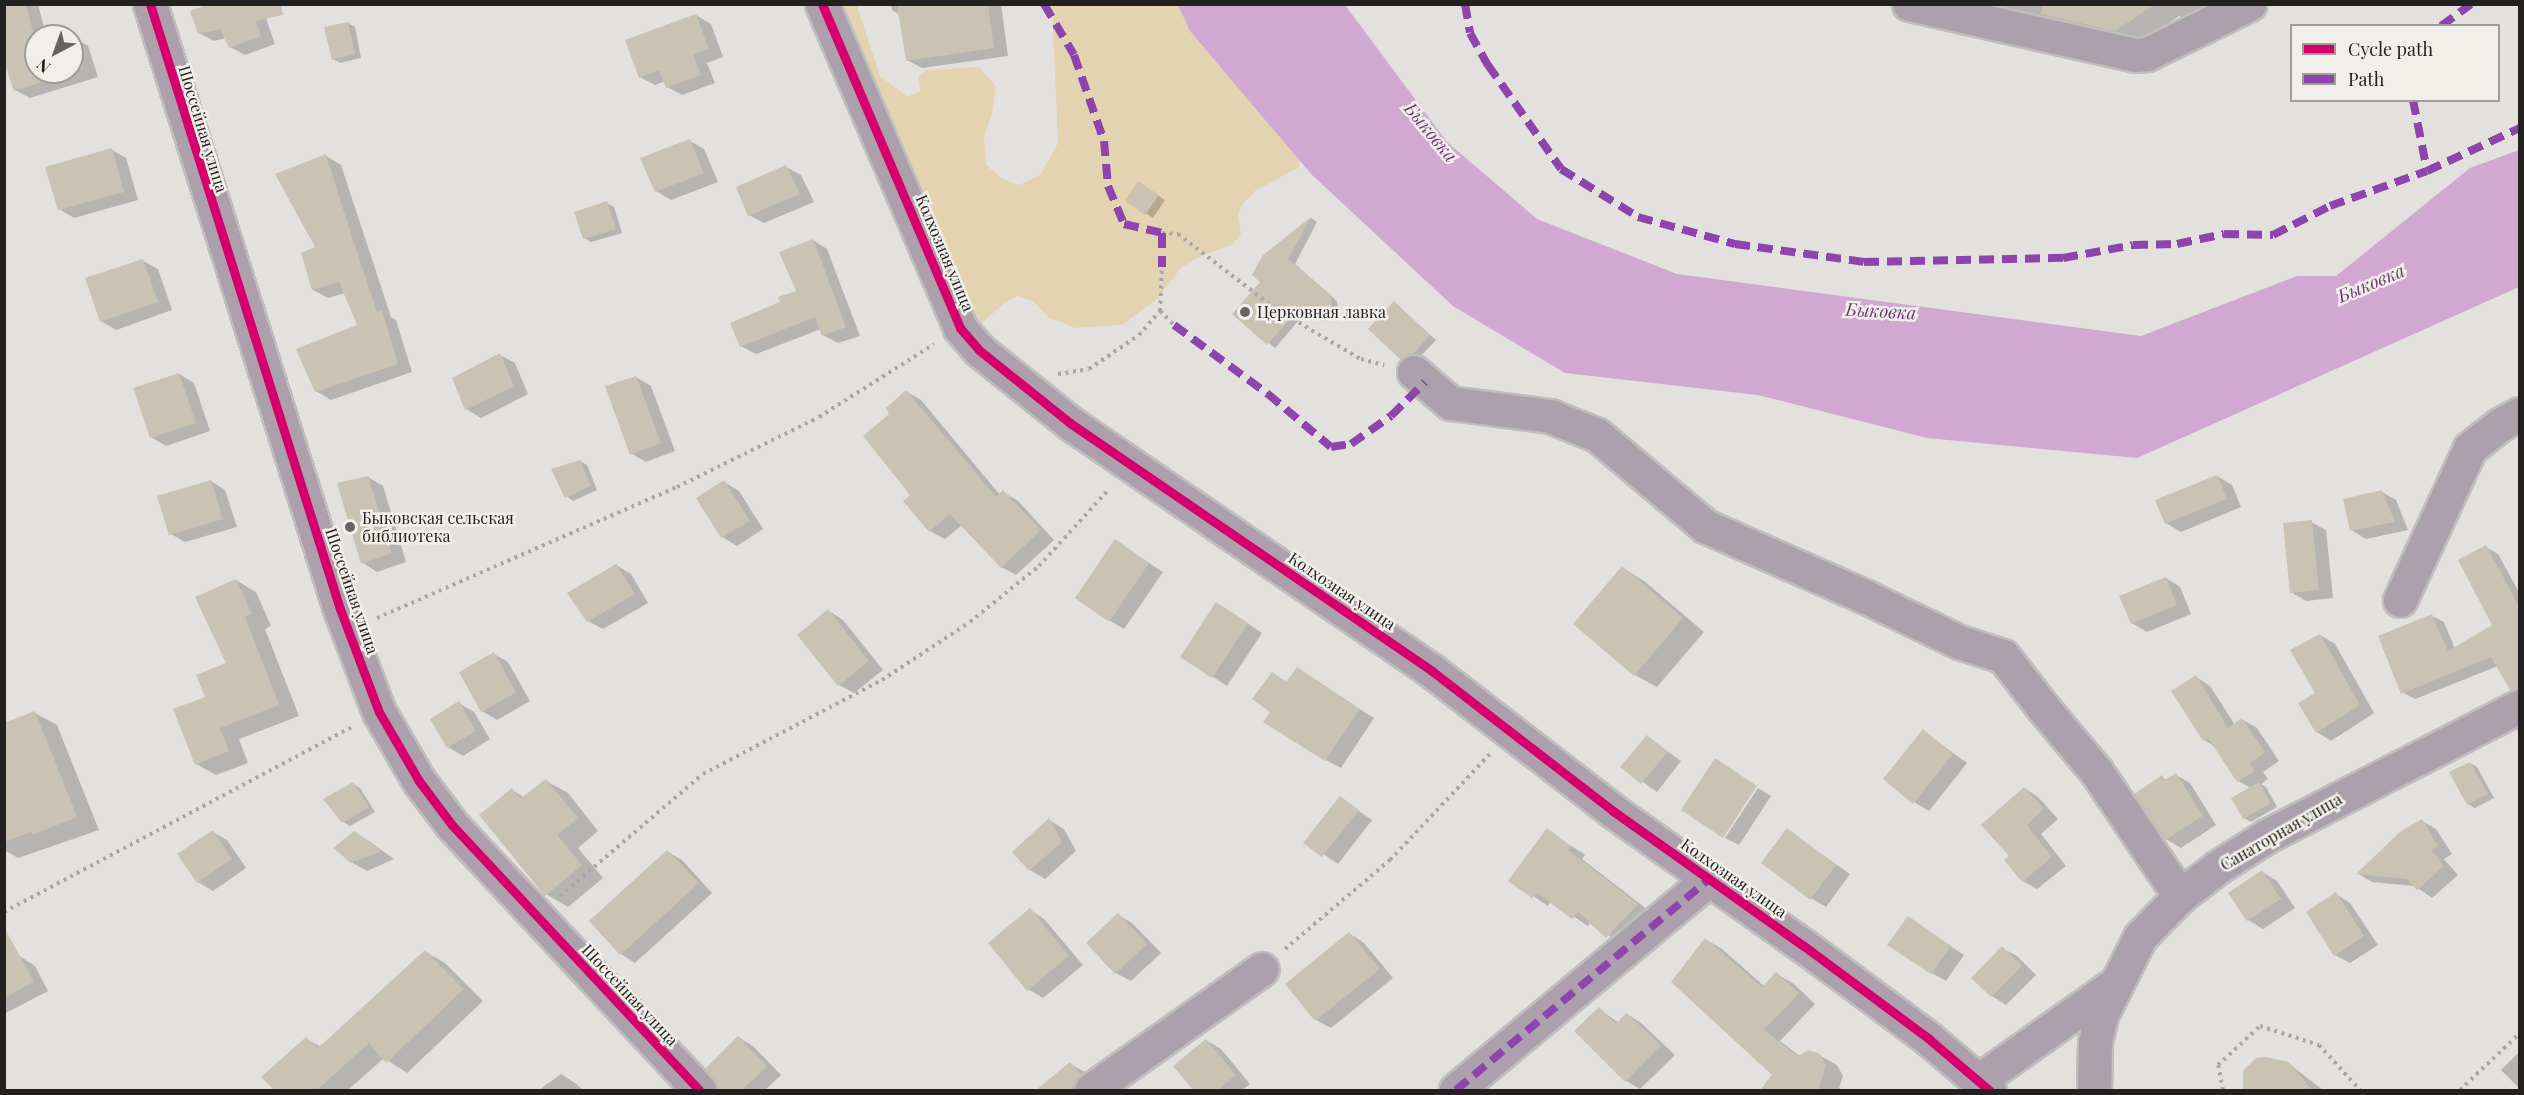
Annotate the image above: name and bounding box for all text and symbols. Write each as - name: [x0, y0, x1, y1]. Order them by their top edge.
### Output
- north arrow: [24, 24, 84, 84]
- legend: [2290, 24, 2500, 102]
- text: Cycle path: [2348, 37, 2433, 61]
- text: N: [32, 55, 54, 78]
- street label: Шоссейная улица: [175, 63, 231, 195]
- text: Path: [2348, 67, 2384, 91]
- water label: Быковка: [1400, 98, 1462, 166]
- street label: Колхозная улица: [912, 192, 978, 314]
- water label: Быковка: [2334, 259, 2408, 307]
- water label: Быковка: [1845, 298, 1917, 324]
- place label: Церковная лавка: [1257, 302, 1386, 322]
- marker: Церковная лавка: [1238, 305, 1252, 319]
- place label: Быковская сельская библиотека: [362, 508, 514, 546]
- marker: Быковская сельская библиотека: [343, 520, 357, 534]
- street label: Шоссейная улица: [321, 526, 383, 656]
- street label: Колхозная улица: [1285, 548, 1399, 634]
- street label: Санаторная улица: [2217, 789, 2345, 875]
- street label: Колхозная улица: [1677, 834, 1791, 922]
- street label: Шоссейная улица: [578, 940, 682, 1050]

